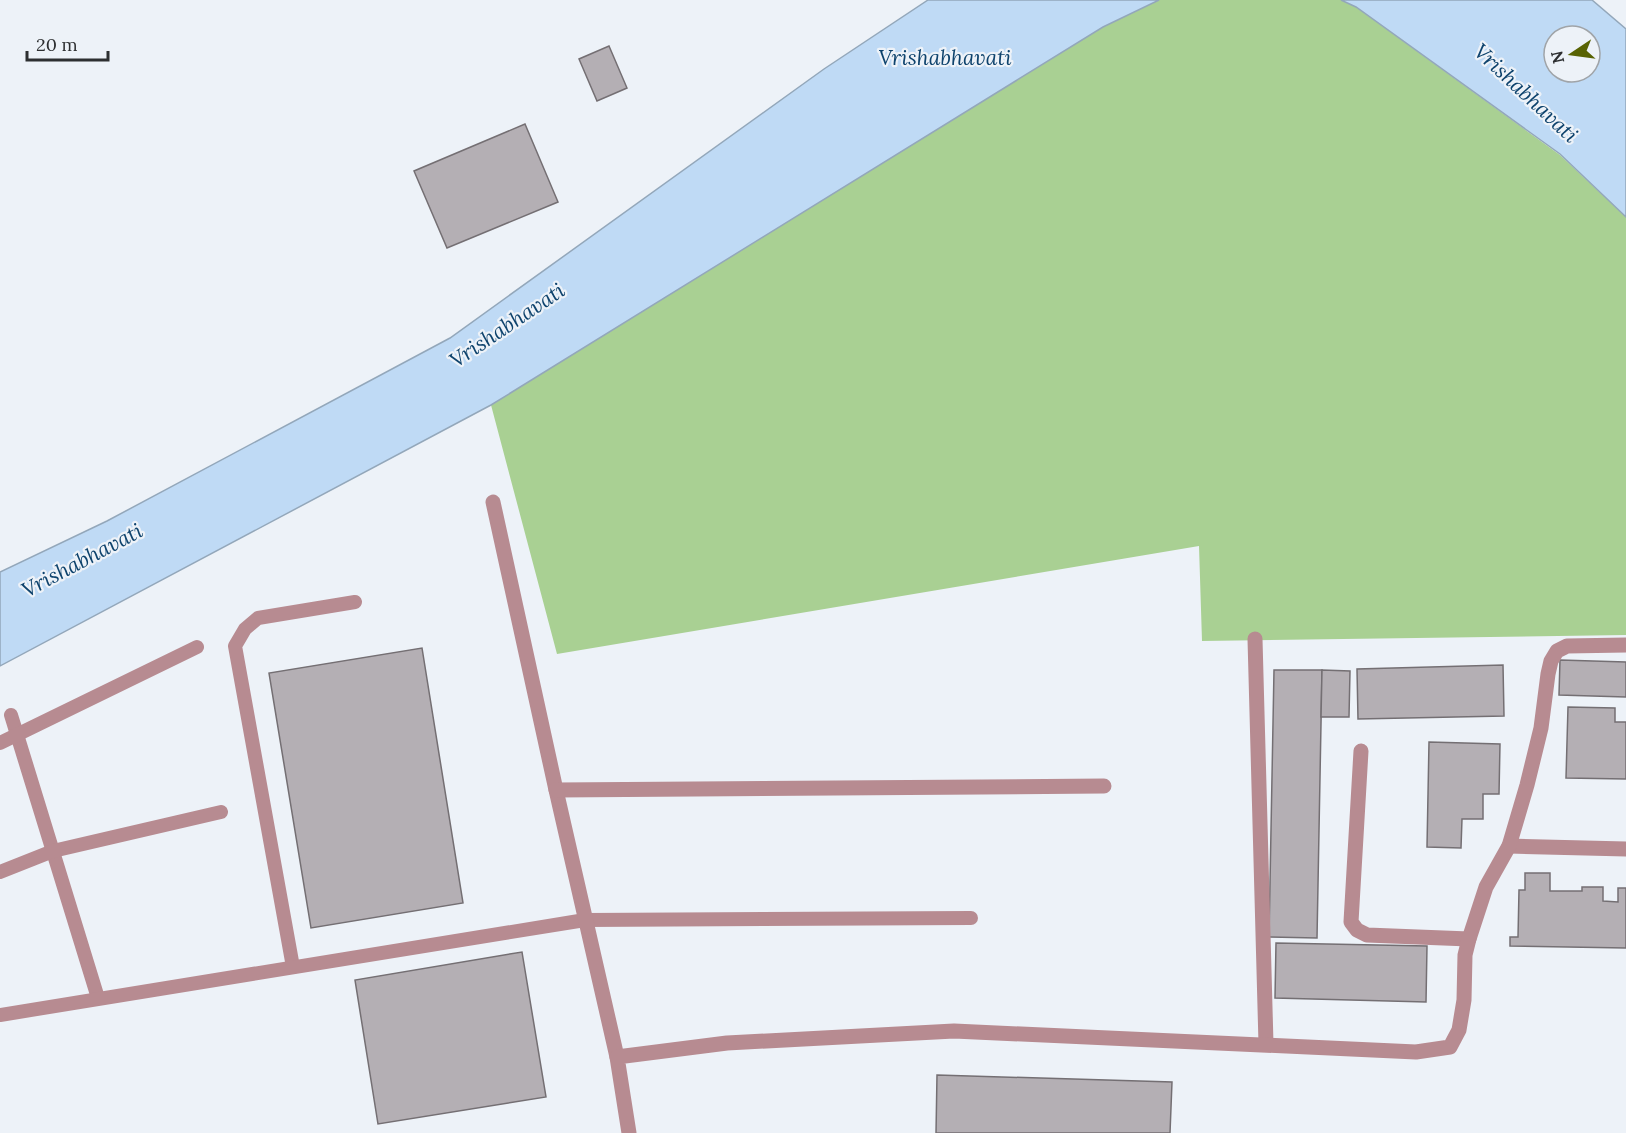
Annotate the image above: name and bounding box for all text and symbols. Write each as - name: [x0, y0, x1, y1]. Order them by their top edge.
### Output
- scale bar: [27, 24, 108, 62]
- north arrow: [1542, 24, 1602, 84]
- text: 20 m: [36, 33, 78, 56]
- water label: Vrishabhavati: [1468, 38, 1584, 148]
- water label: Vrishabhavati: [878, 44, 1012, 71]
- text: N: [1546, 49, 1569, 66]
- water label: Vrishabhavati: [444, 276, 570, 373]
- water label: Vrishabhavati: [17, 517, 147, 603]

